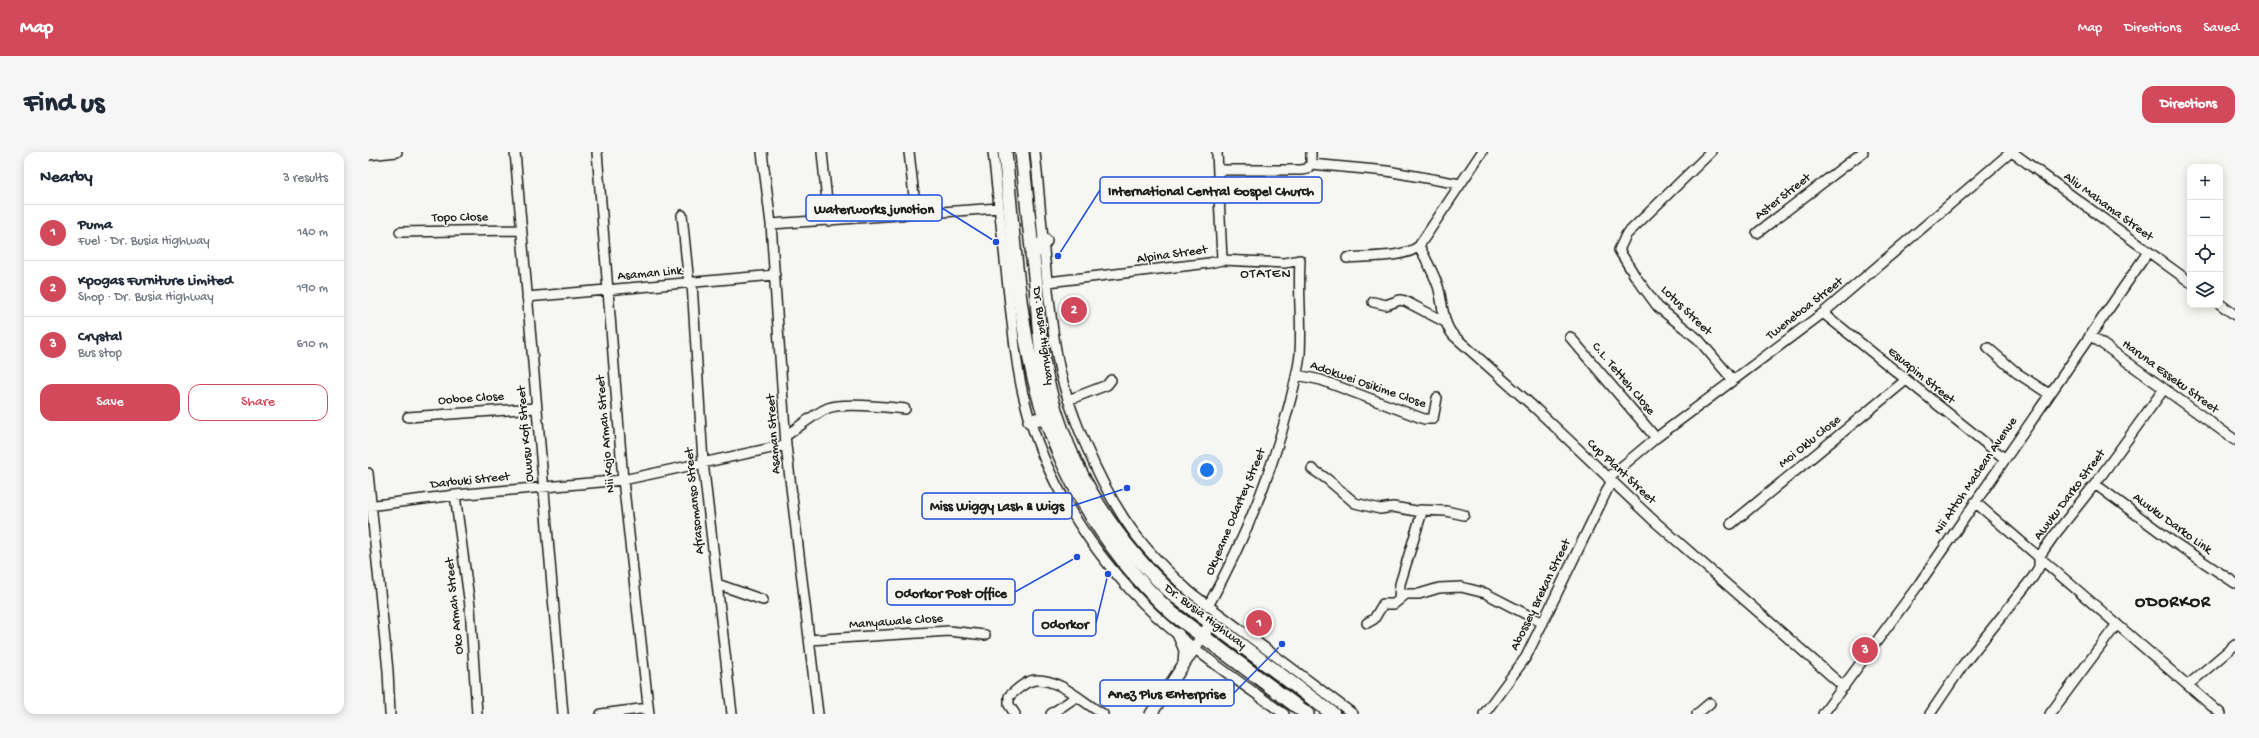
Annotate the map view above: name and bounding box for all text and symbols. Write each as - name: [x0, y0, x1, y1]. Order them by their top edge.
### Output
- text: Map: [20, 17, 53, 40]
- text: Map: [2078, 20, 2102, 37]
- text: Directions: [2124, 20, 2181, 37]
- text: Saved: [2203, 20, 2239, 37]
- button: Directions: [2142, 86, 2235, 123]
- text: Find us: [24, 88, 104, 121]
- map controls: [2187, 164, 2223, 308]
- button: +: [2187, 164, 2223, 200]
- text: Nearby: [40, 168, 93, 188]
- street label: Aster Street: [1752, 169, 1815, 223]
- street label: Aliu Mahama Street: [2060, 169, 2157, 246]
- text: 3 results: [283, 171, 328, 186]
- callout: International Central Gospel Church: [1100, 177, 1322, 203]
- text: International Central Gospel Church: [1108, 184, 1315, 201]
- callout: Waterworks junction: [806, 195, 942, 221]
- button: −: [2187, 200, 2223, 236]
- text: Waterworks junction: [813, 202, 934, 219]
- street label: Topo Close: [431, 210, 488, 226]
- text: Puma: [78, 216, 112, 234]
- text: 1: [50, 225, 56, 240]
- text: 140 m: [297, 225, 328, 240]
- text: Fuel · Dr. Busia Highway: [78, 234, 210, 249]
- button: locate: [2187, 236, 2223, 272]
- street label: Alpina Street: [1136, 242, 1210, 267]
- street label: Asaman Link: [617, 264, 684, 284]
- district label: OTATEN: [1240, 266, 1292, 283]
- text: Kpogas Furniture Limited: [78, 272, 233, 290]
- button: layers: [2187, 272, 2223, 308]
- street label: Tweneboa Street: [1763, 273, 1848, 344]
- text: 2: [50, 281, 56, 296]
- text: 190 m: [297, 281, 328, 296]
- street label: Lotus Street: [1657, 283, 1716, 340]
- street label: Dr. Busia Highway: [1029, 285, 1057, 387]
- text: Shop · Dr. Busia Highway: [78, 290, 214, 305]
- pin: 2: [1061, 295, 1087, 325]
- text: Crystal: [78, 328, 122, 346]
- text: 3: [50, 337, 56, 352]
- text: 610 m: [296, 337, 328, 352]
- street label: Haruna Esseku Street: [2119, 337, 2223, 418]
- street label: C.L. Tetteh Close: [1588, 340, 1658, 419]
- street label: Esuapim Street: [1884, 344, 1959, 409]
- text: Bus stop: [78, 346, 122, 361]
- street label: Adokwei Osikime Close: [1308, 358, 1428, 412]
- street label: Nii Kojo Armah Street: [593, 373, 619, 494]
- button: Save: [40, 384, 180, 421]
- button: Share: [188, 384, 328, 421]
- street label: Owusu Kofi Street: [514, 384, 538, 483]
- street label: Ooboe Close: [437, 389, 505, 409]
- street label: Asaman Street: [764, 392, 784, 474]
- street label: Moi Oklu Close: [1776, 412, 1844, 472]
- street label: Nii Attoh Maclean Avenue: [1931, 414, 2021, 537]
- street label: Cup Plant Street: [1583, 436, 1660, 509]
- street label: Afrasomanso Street: [682, 445, 708, 555]
- street label: Okyeame Odartey Street: [1202, 445, 1270, 578]
- street label: Awuku Darko Street: [2031, 445, 2110, 543]
- your location: [1197, 460, 1217, 480]
- street label: Darbuki Street: [429, 469, 512, 493]
- street label: Awuku Darko Link: [2129, 490, 2216, 558]
- callout: Miss Wiggy Lash & Wigs: [922, 493, 1072, 519]
- text: Miss Wiggy Lash & Wigs: [930, 499, 1065, 516]
- street label: Abossey Brekan Street: [1508, 535, 1575, 653]
- street label: Oko Armah Street: [442, 555, 468, 655]
- callout: Odorkor Post Office: [887, 579, 1015, 605]
- street label: Dr. Busia Highway: [1160, 581, 1250, 653]
- text: Odorkor Post Office: [895, 586, 1008, 603]
- district label: ODORKOR: [2135, 593, 2211, 613]
- pin: 1: [1246, 608, 1272, 638]
- callout: Odorkor: [1033, 610, 1096, 636]
- street label: Manyawale Close: [849, 611, 944, 633]
- text: Odorkor: [1041, 617, 1091, 634]
- pin: 3: [1852, 635, 1878, 665]
- callout: Anez Plus Enterprise: [1100, 680, 1234, 706]
- text: Anez Plus Enterprise: [1107, 687, 1227, 704]

